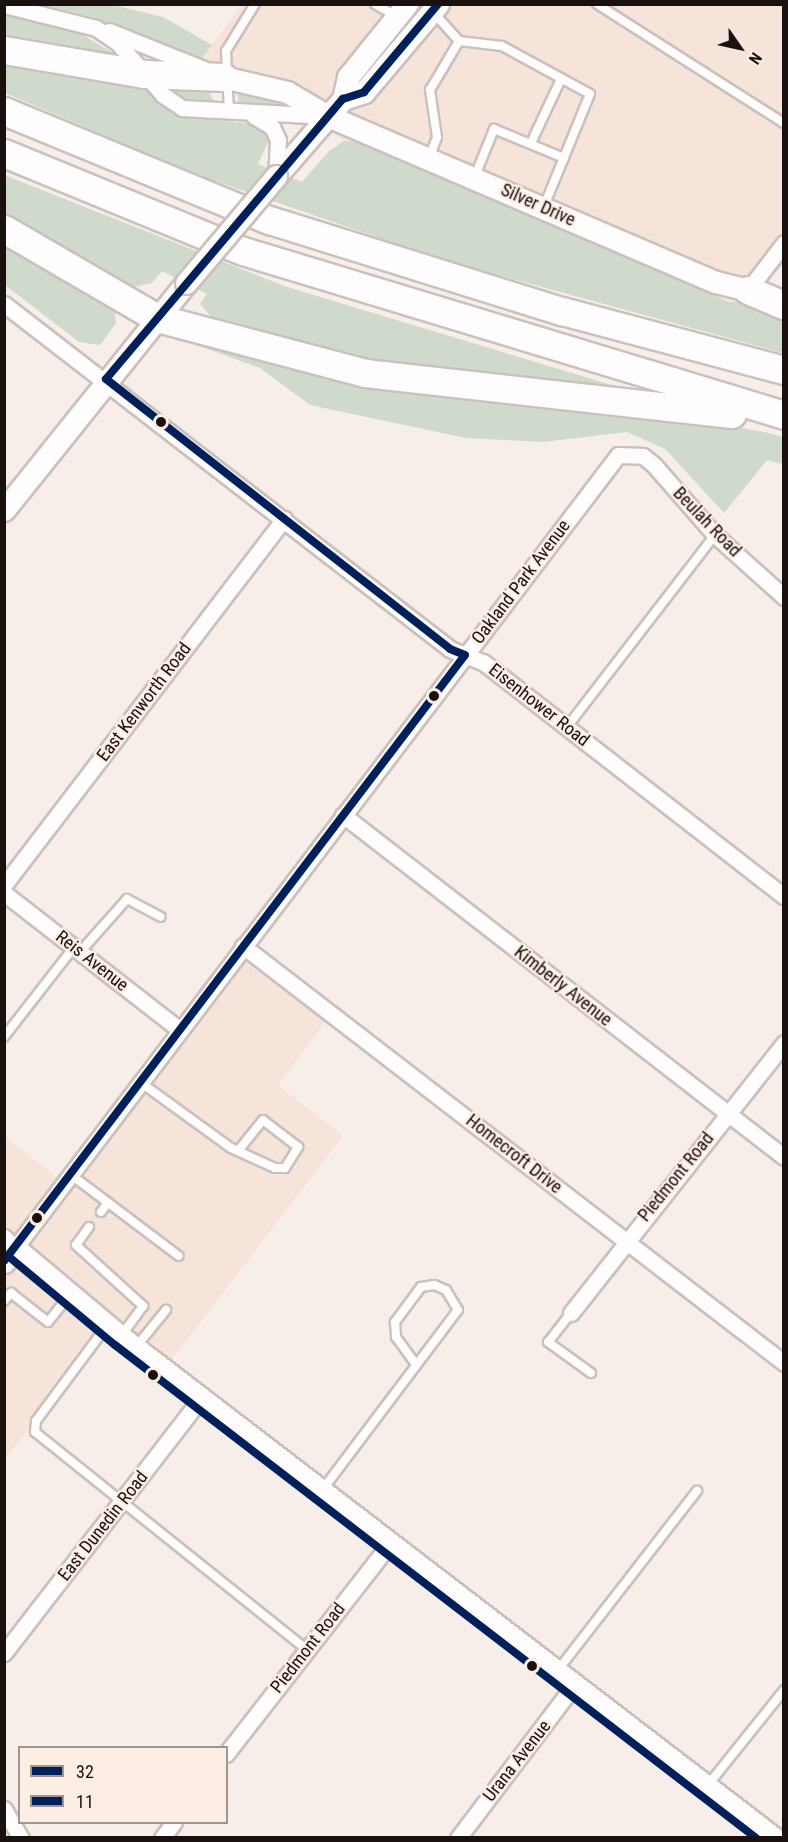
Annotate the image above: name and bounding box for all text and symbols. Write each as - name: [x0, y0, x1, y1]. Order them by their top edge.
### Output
- north arrow: [710, 18, 770, 78]
- text: N: [745, 49, 766, 68]
- street label: Silver Drive: [497, 179, 579, 231]
- unlabelled marker: [155, 416, 167, 428]
- street label: Beulah Road: [668, 483, 746, 561]
- street label: Oakland Park Avenue: [467, 516, 575, 648]
- street label: East Kenworth Road: [92, 638, 196, 766]
- street label: Eisenhower Road: [484, 659, 594, 751]
- unlabelled marker: [428, 690, 440, 702]
- street label: Reis Avenue: [51, 926, 133, 996]
- street label: Kimberly Avenue: [510, 941, 616, 1031]
- street label: Homecroft Drive: [462, 1110, 566, 1198]
- street label: Piedmont Road: [634, 1128, 718, 1226]
- unlabelled marker: [31, 1212, 43, 1224]
- unlabelled marker: [147, 1369, 159, 1381]
- street label: East Dunedin Road: [53, 1467, 153, 1585]
- street label: Piedmont Road: [266, 1599, 350, 1697]
- unlabelled marker: [526, 1660, 538, 1672]
- street label: Urana Avenue: [479, 1716, 555, 1806]
- legend: [18, 1746, 228, 1824]
- text: 32: [76, 1761, 94, 1782]
- text: 11: [76, 1791, 94, 1812]

